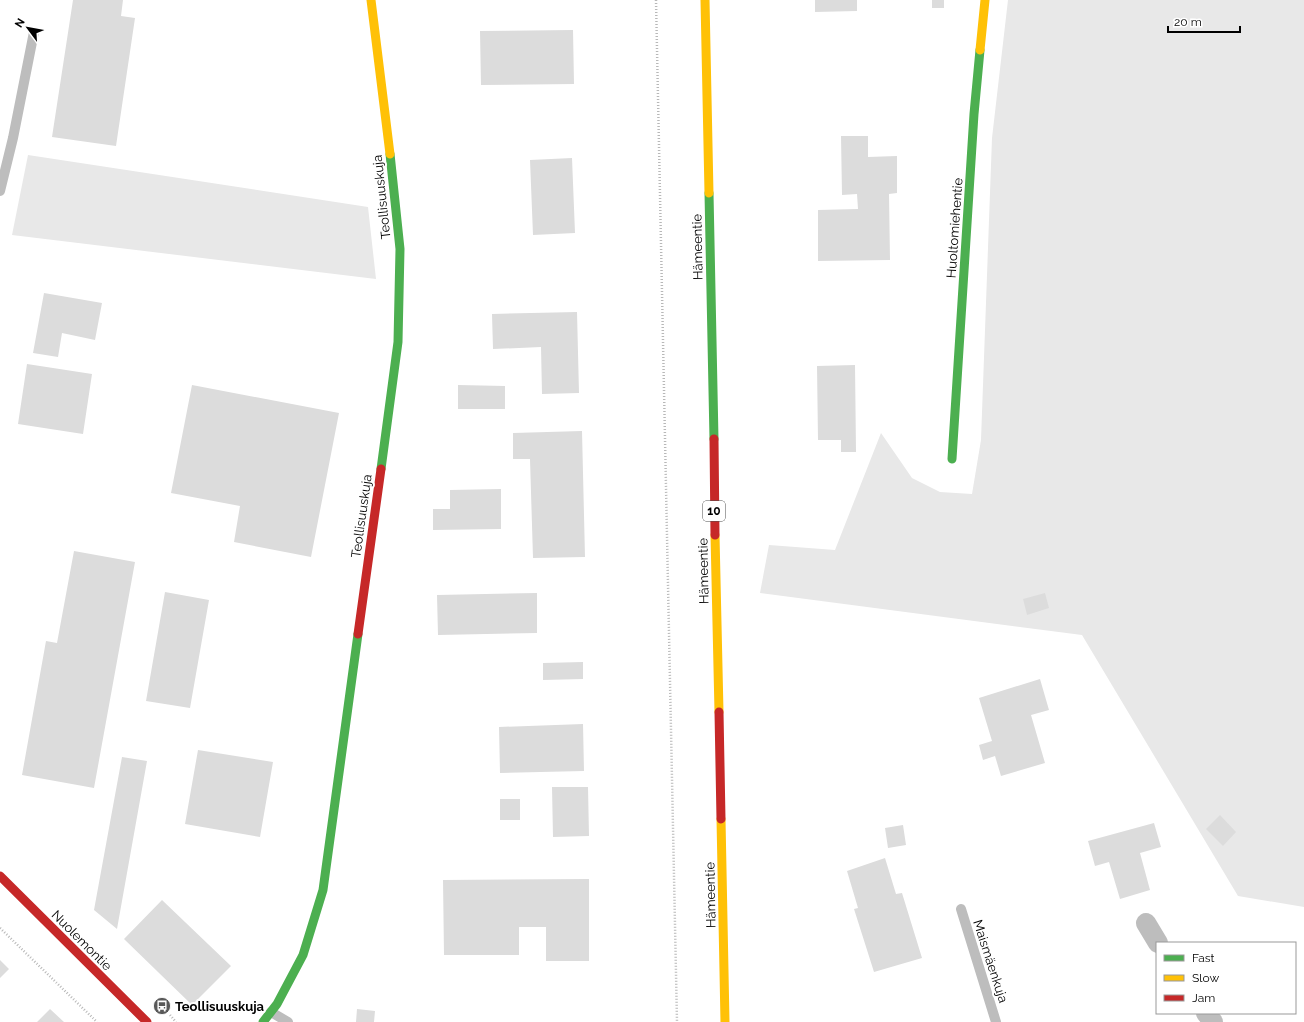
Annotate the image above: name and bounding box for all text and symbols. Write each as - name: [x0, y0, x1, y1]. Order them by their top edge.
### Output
- north arrow: [8, 8, 48, 48]
- scale bar: [1168, 8, 1240, 34]
- text: 20 m: [1174, 15, 1202, 29]
- text: N: [12, 16, 28, 30]
- street label: Teollisuuskuja: [370, 154, 393, 240]
- street label: Huoltomiehentie: [944, 177, 966, 279]
- street label: Hämeentie: [689, 213, 706, 280]
- street label: Teollisuuskuja: [348, 473, 375, 559]
- road number: 10: [703, 501, 725, 521]
- street label: Hämeentie: [695, 537, 712, 604]
- street label: Hämeentie: [702, 861, 719, 928]
- street label: Nuolemontie: [49, 907, 115, 974]
- street label: Maismäenkuja: [970, 918, 1011, 1005]
- legend: [1156, 942, 1296, 1014]
- text: Fast: [1192, 951, 1215, 965]
- text: Slow: [1192, 971, 1219, 985]
- text: Jam: [1192, 991, 1215, 1005]
- bus stop icon: Teollisuuskuja: [152, 996, 172, 1016]
- place label: Teollisuuskuja: [175, 999, 265, 1014]

